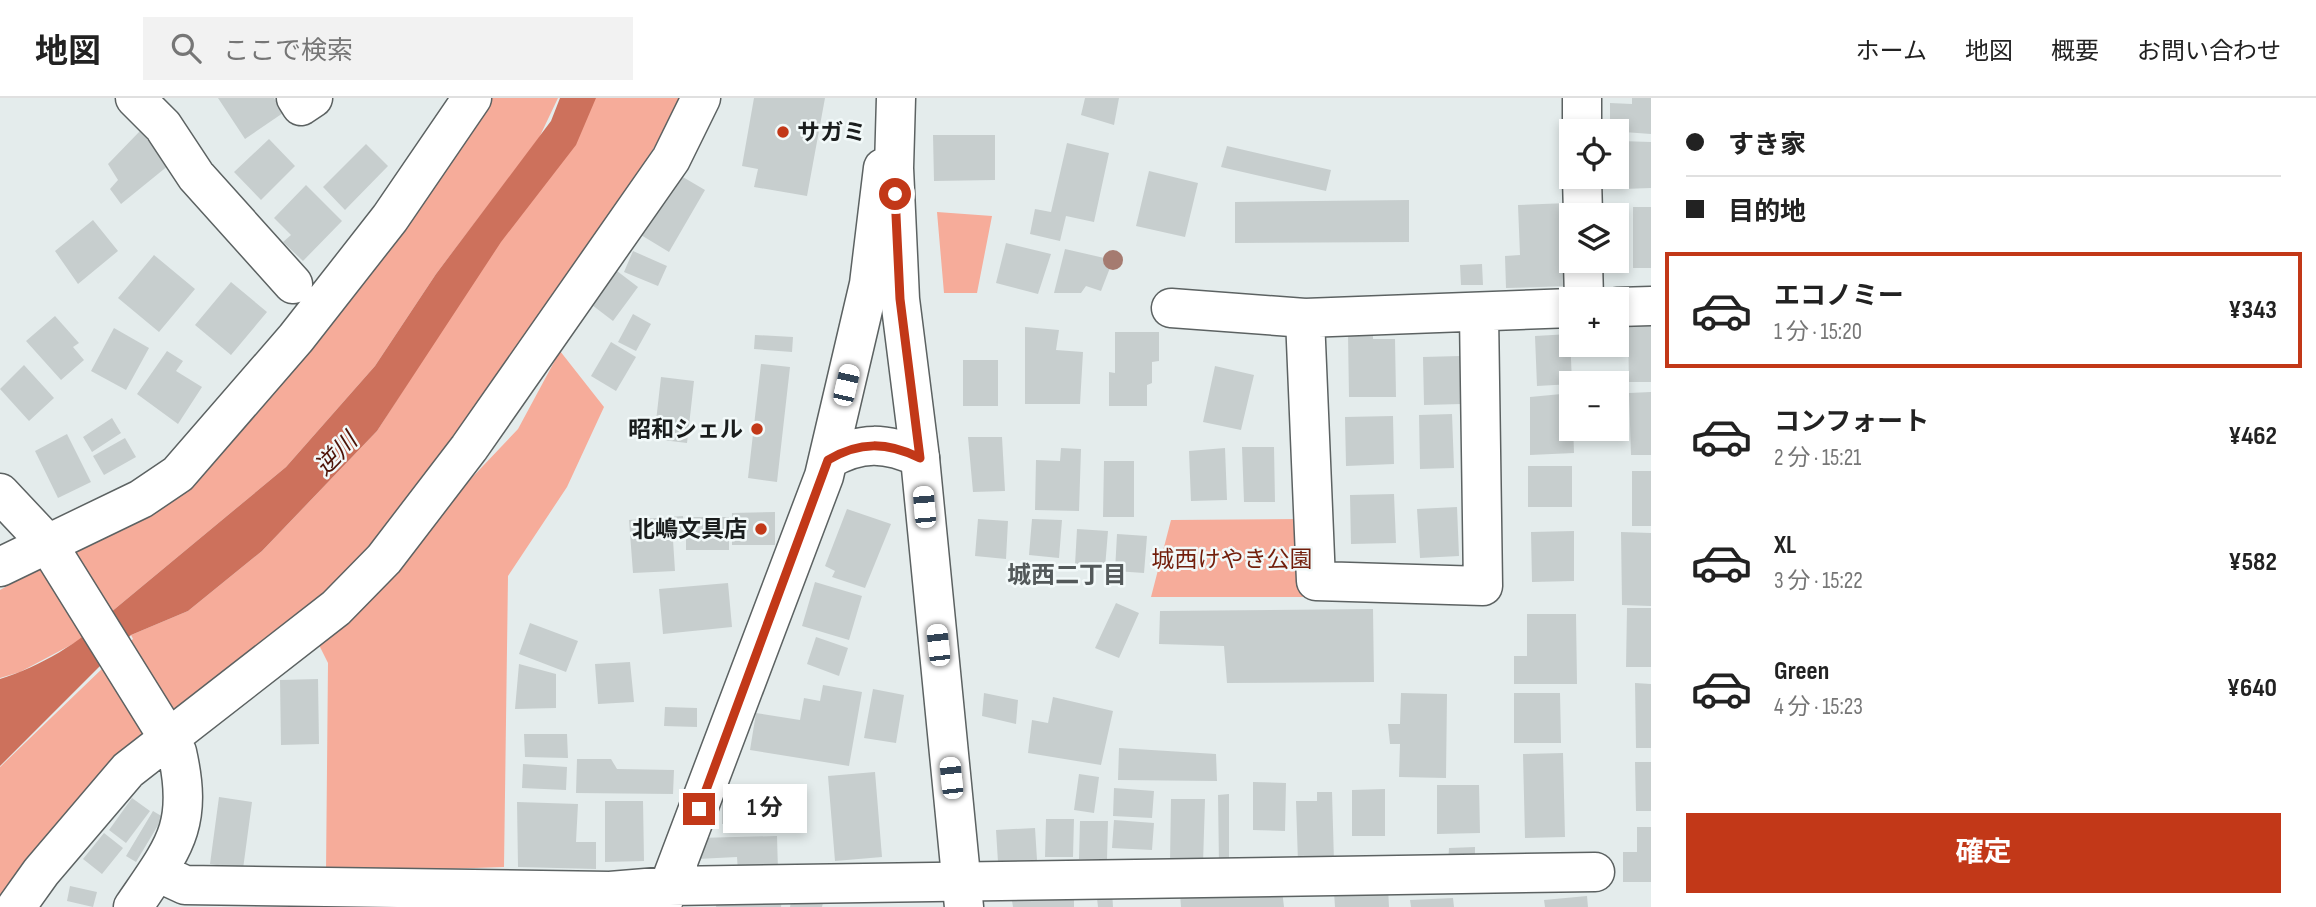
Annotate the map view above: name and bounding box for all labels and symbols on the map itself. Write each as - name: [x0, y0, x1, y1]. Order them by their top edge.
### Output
- place label: サガミ: [797, 119, 866, 147]
- marker: サガミ: [775, 124, 791, 140]
- route start: [879, 178, 911, 210]
- car: [832, 362, 861, 408]
- place label: 昭和シェル: [628, 416, 743, 444]
- marker: 昭和シェル: [749, 421, 765, 437]
- water label: 逆川: [309, 425, 366, 482]
- car: [912, 485, 937, 529]
- place label: 北嶋文具店: [632, 516, 747, 544]
- marker: 北嶋文具店: [753, 521, 769, 537]
- park label: 城西けやき公園: [1152, 546, 1313, 574]
- district label: 城西二丁目: [1007, 561, 1127, 590]
- car: [926, 623, 951, 667]
- car: [939, 756, 964, 800]
- callout: 1 分: [724, 784, 808, 834]
- route end: [683, 793, 715, 825]

